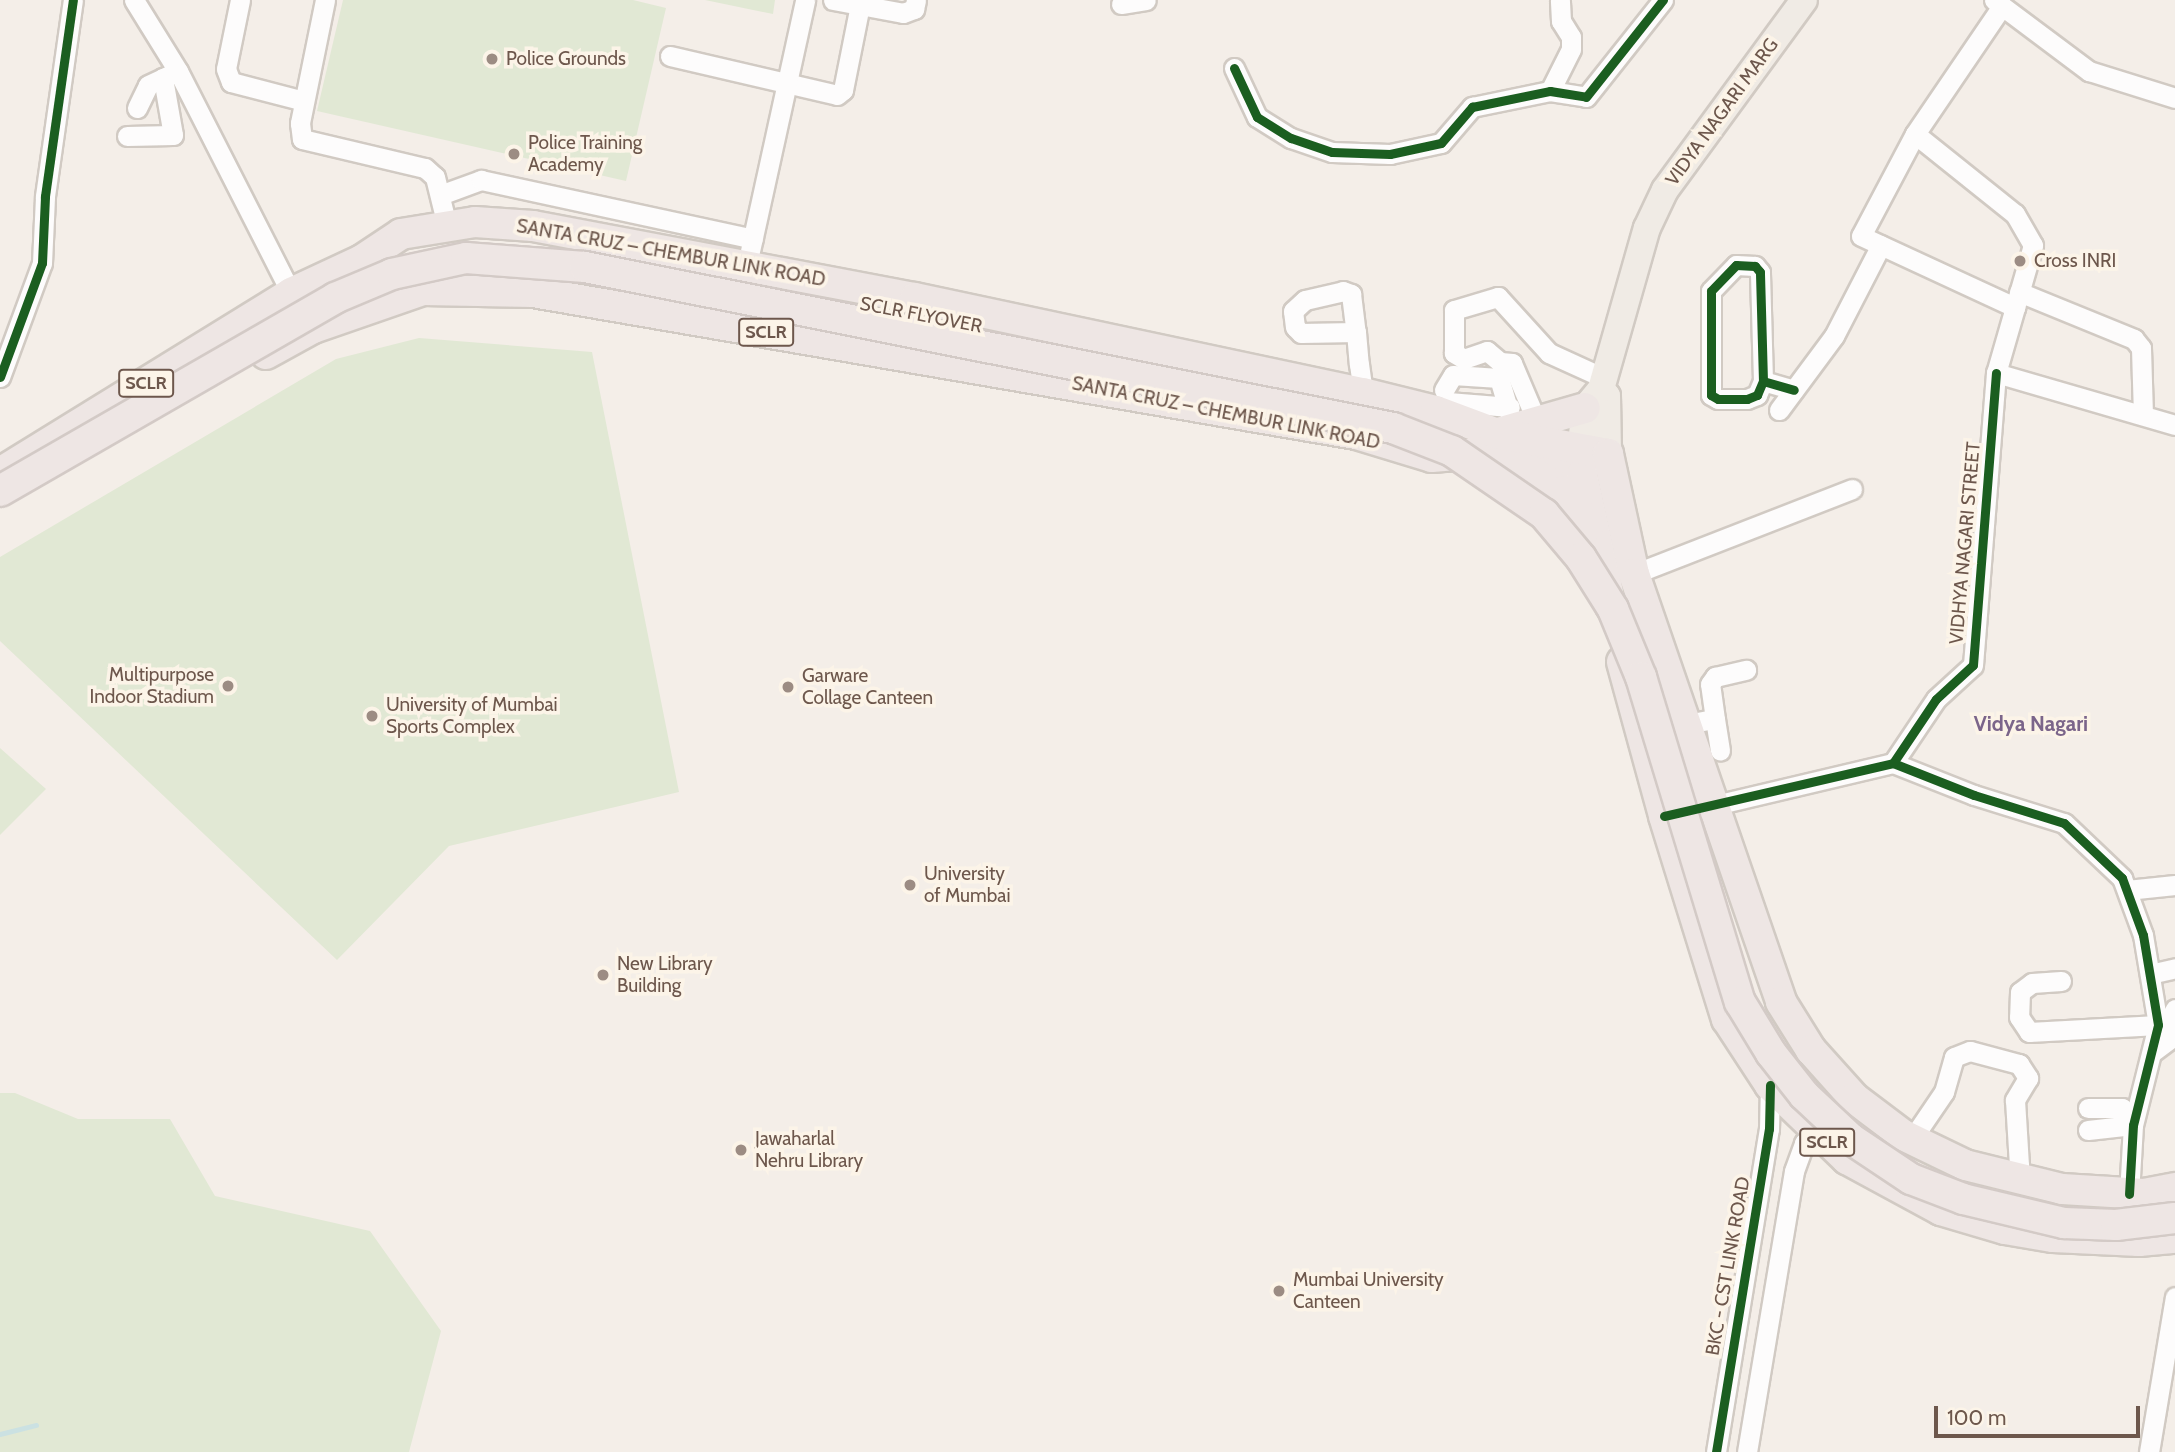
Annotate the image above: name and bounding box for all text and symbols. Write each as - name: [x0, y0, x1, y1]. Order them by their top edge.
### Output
- street label: VIDYA NAGARI MARG: [1661, 34, 1783, 190]
- place label: Police Grounds: [506, 48, 626, 70]
- marker: Police Grounds: [484, 51, 500, 67]
- place label: Police Training Academy: [528, 132, 642, 176]
- marker: Police Training Academy: [506, 146, 522, 162]
- street label: SANTA CRUZ – CHEMBUR LINK ROAD: [515, 215, 827, 291]
- place label: Cross INRI: [2034, 250, 2116, 272]
- marker: Cross INRI: [2012, 253, 2028, 269]
- street label: SCLR FLYOVER: [858, 292, 984, 338]
- road number: SCLR: [738, 318, 794, 346]
- road number: SCLR: [118, 368, 174, 398]
- street label: SANTA CRUZ – CHEMBUR LINK ROAD: [1070, 372, 1382, 454]
- street label: VIDHYA NAGARI STREET: [1945, 441, 1985, 645]
- place label: Multipurpose Indoor Stadium: [89, 664, 214, 708]
- place label: Garware Collage Canteen: [802, 665, 933, 709]
- marker: Multipurpose Indoor Stadium: [220, 678, 236, 694]
- marker: Garware Collage Canteen: [780, 679, 796, 695]
- place label: University of Mumbai Sports Complex: [386, 694, 558, 738]
- marker: University of Mumbai Sports Complex: [364, 708, 380, 724]
- district label: Vidya Nagari: [1974, 711, 2088, 737]
- place label: University of Mumbai: [924, 863, 1010, 907]
- marker: University of Mumbai: [902, 877, 918, 893]
- place label: New Library Building: [617, 953, 713, 997]
- marker: New Library Building: [595, 967, 611, 983]
- place label: Jawaharlal Nehru Library: [755, 1128, 863, 1172]
- road number: SCLR: [1799, 1128, 1855, 1156]
- marker: Jawaharlal Nehru Library: [733, 1142, 749, 1158]
- street label: BKC - CST LINK ROAD: [1701, 1175, 1755, 1357]
- place label: Mumbai University Canteen: [1293, 1269, 1444, 1313]
- marker: Mumbai University Canteen: [1271, 1283, 1287, 1299]
- scale bar: [1937, 1392, 2144, 1436]
- text: 100 m: [1947, 1405, 2006, 1430]

